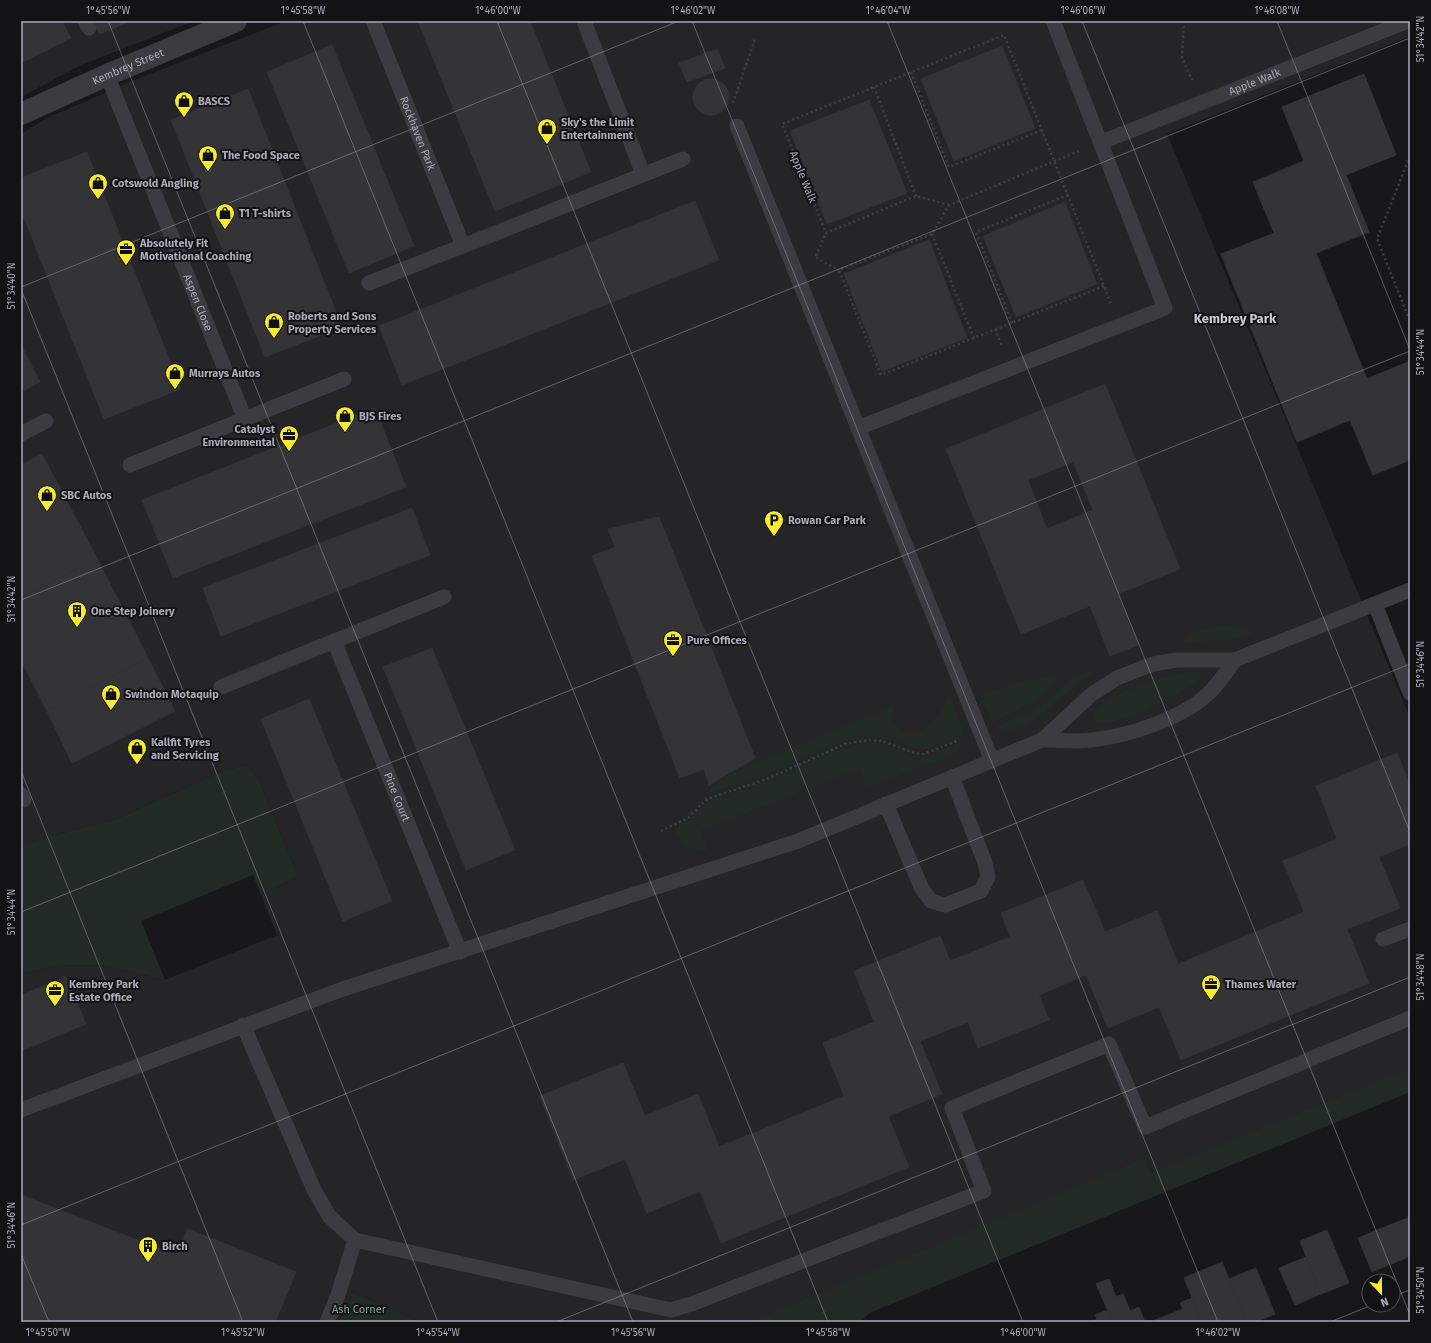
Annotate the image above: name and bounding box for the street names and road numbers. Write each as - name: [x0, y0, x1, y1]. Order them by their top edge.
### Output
- street label: Kembrey Street: [90, 46, 166, 87]
- street label: Apple Walk: [1227, 65, 1283, 98]
- street label: Rockhaven Park: [397, 94, 439, 173]
- street label: Apple Walk: [787, 149, 819, 205]
- street label: Aspen Close: [181, 272, 215, 333]
- street label: Pine Court: [381, 770, 413, 823]

